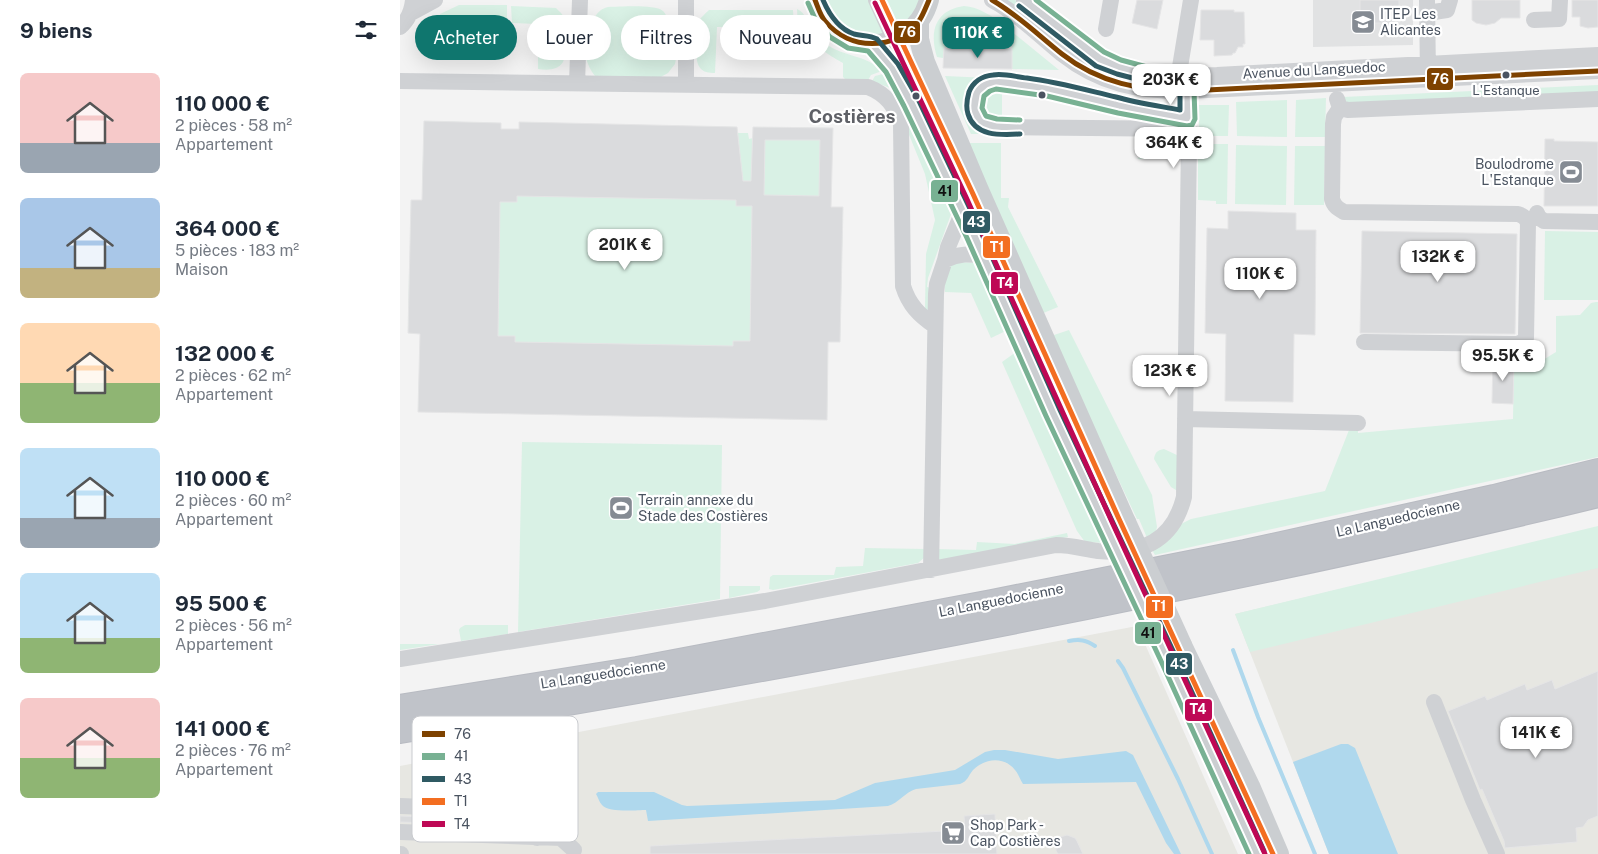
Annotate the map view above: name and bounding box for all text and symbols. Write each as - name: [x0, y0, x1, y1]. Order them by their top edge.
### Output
- place label: ITEP Les Alicantes: [1380, 6, 1441, 38]
- school or university icon: ITEP Les Alicantes: [1350, 9, 1376, 35]
- chip: Acheter: [415, 15, 517, 60]
- chip: Louer: [527, 15, 611, 60]
- chip: Filtres: [621, 15, 710, 60]
- chip: Nouveau: [720, 15, 830, 60]
- icon: filters: [352, 16, 380, 44]
- pin: 110K €: [937, 17, 1019, 59]
- text: 9 biens: [20, 18, 92, 43]
- line badge: 76: [893, 20, 921, 44]
- text: 110K €: [953, 23, 1003, 42]
- text: 76: [898, 24, 916, 40]
- street label: Avenue du Languedoc: [1242, 58, 1386, 82]
- pin: 203K €: [1130, 64, 1212, 106]
- line badge: 76: [1426, 67, 1454, 91]
- text: 203K €: [1143, 70, 1199, 89]
- marker: L'Estanque: [1501, 70, 1511, 80]
- text: 76: [1431, 71, 1449, 87]
- place label: L'Estanque: [1472, 83, 1540, 98]
- unlabelled marker: [1037, 90, 1047, 100]
- text: 110 000 €: [175, 91, 270, 116]
- unlabelled marker: [911, 91, 921, 101]
- icon: home: [60, 93, 120, 153]
- district label: Costières: [808, 105, 896, 127]
- text: 2 pièces · 58 m²: [175, 116, 292, 135]
- pin: 364K €: [1133, 126, 1215, 169]
- text: 364K €: [1145, 133, 1203, 152]
- text: Appartement: [175, 135, 273, 154]
- place label: Boulodrome L'Estanque: [1475, 156, 1554, 188]
- sports icon: Boulodrome L'Estanque: [1558, 159, 1584, 185]
- line badge: 41: [930, 179, 959, 203]
- text: 41: [937, 183, 953, 199]
- line badge: 43: [962, 210, 991, 234]
- text: 43: [967, 214, 985, 230]
- text: 364 000 €: [175, 216, 280, 241]
- icon: home: [60, 218, 120, 278]
- pin: 201K €: [584, 228, 666, 271]
- text: 201K €: [599, 235, 651, 254]
- line badge: T1: [982, 235, 1011, 259]
- text: T1: [990, 239, 1004, 255]
- pin: 132K €: [1397, 240, 1479, 283]
- text: 5 pièces · 183 m²: [175, 241, 299, 260]
- text: 132K €: [1411, 247, 1465, 266]
- pin: 110K €: [1219, 258, 1301, 300]
- text: Maison: [175, 260, 228, 279]
- text: 110K €: [1235, 264, 1285, 283]
- line badge: T4: [990, 271, 1019, 295]
- text: T4: [997, 275, 1014, 291]
- pin: 95.5K €: [1457, 340, 1549, 382]
- text: 132 000 €: [175, 341, 275, 366]
- icon: home: [60, 343, 120, 403]
- text: 95.5K €: [1472, 346, 1534, 365]
- pin: 123K €: [1129, 354, 1211, 397]
- text: 123K €: [1143, 361, 1197, 380]
- text: 2 pièces · 62 m²: [175, 366, 291, 385]
- text: Appartement: [175, 385, 273, 404]
- text: 110 000 €: [175, 466, 270, 491]
- icon: home: [60, 468, 120, 528]
- text: 2 pièces · 60 m²: [175, 491, 291, 510]
- place label: Terrain annexe du Stade des Costières: [638, 492, 768, 524]
- sports icon: Terrain annexe du Stade des Costières: [608, 495, 634, 521]
- street label: La Languedocienne: [1335, 496, 1461, 540]
- text: Appartement: [175, 510, 273, 529]
- street label: La Languedocienne: [937, 580, 1065, 620]
- text: 95 500 €: [175, 591, 267, 616]
- icon: home: [60, 593, 120, 653]
- line badge: T1: [1145, 595, 1174, 619]
- text: T1: [1152, 598, 1166, 614]
- text: 2 pièces · 56 m²: [175, 616, 292, 635]
- line badge: 41: [1134, 621, 1162, 645]
- text: 41: [1140, 625, 1156, 641]
- text: Appartement: [175, 635, 273, 654]
- line badge: 43: [1165, 652, 1193, 676]
- street label: La Languedocienne: [539, 656, 667, 692]
- text: 43: [1170, 656, 1188, 672]
- line badge: T4: [1184, 698, 1213, 722]
- text: T4: [1190, 701, 1207, 717]
- text: 141 000 €: [175, 716, 270, 741]
- legend: [412, 716, 578, 842]
- pin: 141K €: [1495, 716, 1577, 759]
- icon: home: [60, 718, 120, 778]
- text: 141K €: [1511, 723, 1561, 742]
- text: 76: [454, 726, 471, 742]
- text: 2 pièces · 76 m²: [175, 741, 291, 760]
- text: 41: [454, 748, 469, 764]
- text: Appartement: [175, 760, 273, 779]
- text: 43: [454, 771, 472, 787]
- text: T1: [454, 793, 468, 809]
- text: T4: [454, 816, 470, 832]
- place label: Shop Park - Cap Costières: [970, 817, 1061, 849]
- supermarket icon: Shop Park - Cap Costières: [940, 820, 966, 846]

